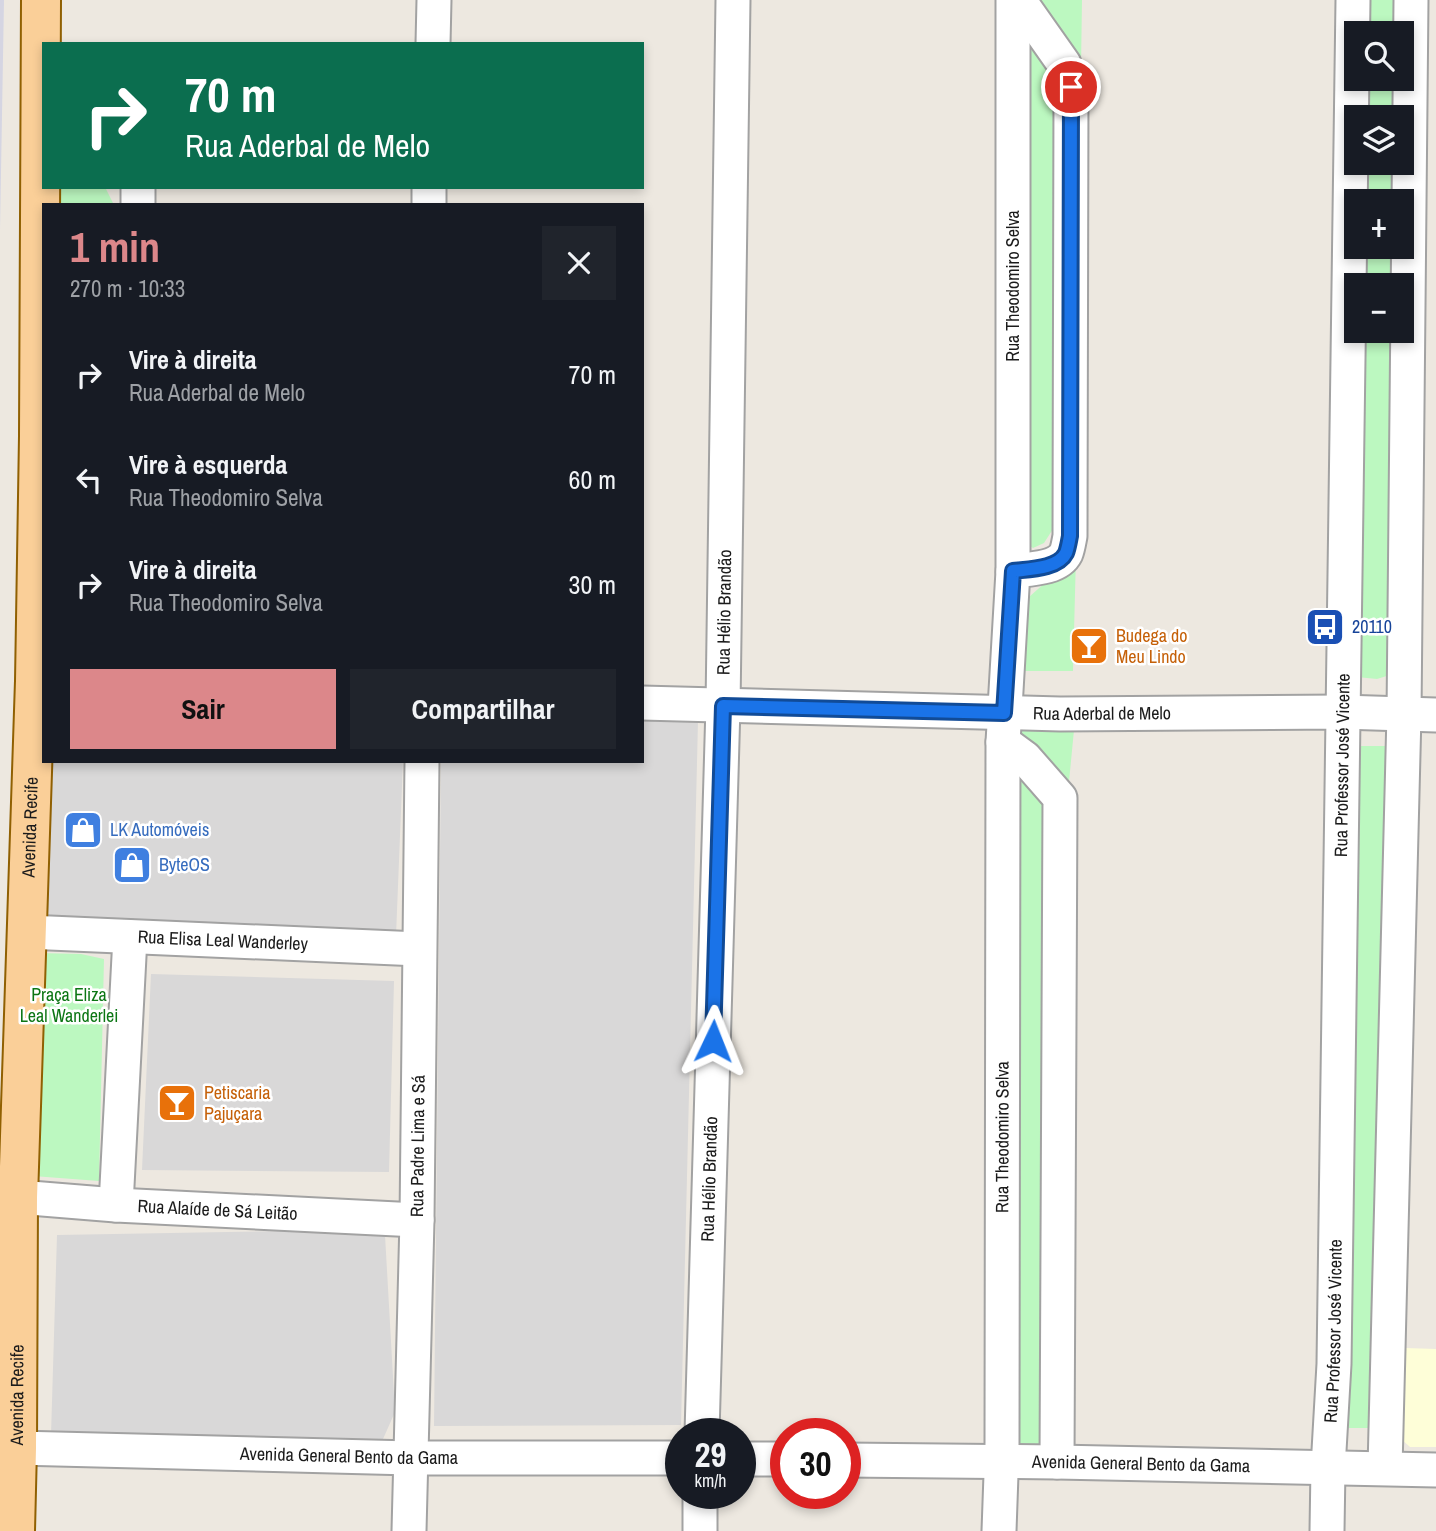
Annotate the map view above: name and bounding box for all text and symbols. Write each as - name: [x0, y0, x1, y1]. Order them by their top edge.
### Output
- map controls: [1344, 21, 1414, 343]
- button: search: [1344, 21, 1414, 91]
- pin: [1041, 57, 1101, 117]
- text: 70 m: [185, 61, 277, 127]
- icon: arrive: [1052, 68, 1090, 106]
- icon: right: [70, 70, 161, 161]
- button: layers: [1344, 105, 1414, 175]
- text: Rua Aderbal de Melo: [185, 124, 430, 167]
- button: +: [1344, 189, 1414, 259]
- street label: Rua Theodomiro Selva: [1000, 210, 1025, 362]
- text: 1 min: [70, 219, 160, 275]
- button: close: [542, 226, 616, 300]
- text: 270 m · 10:33: [70, 273, 185, 304]
- button: −: [1344, 273, 1414, 343]
- text: Vire à direita: [129, 342, 257, 377]
- icon: right: [70, 356, 108, 394]
- text: 70 m: [569, 357, 616, 392]
- text: Rua Aderbal de Melo: [129, 377, 305, 408]
- text: Vire à esquerda: [129, 447, 287, 482]
- icon: left: [70, 461, 108, 499]
- text: 60 m: [569, 462, 616, 497]
- text: Rua Theodomiro Selva: [129, 482, 323, 513]
- street label: Rua Hélio Brandão: [710, 549, 737, 675]
- text: Vire à direita: [129, 552, 257, 587]
- icon: right: [70, 566, 108, 604]
- text: 30 m: [569, 567, 616, 602]
- text: Rua Theodomiro Selva: [129, 587, 323, 618]
- bus stop icon: 20110: [1304, 606, 1346, 648]
- place label: 20110: [1352, 614, 1392, 639]
- place label: Budega do Meu Lindo: [1116, 623, 1187, 669]
- bar icon: Budega do Meu Lindo: [1068, 625, 1110, 667]
- button: Sair: [70, 669, 336, 749]
- button: Compartilhar: [350, 669, 616, 749]
- street label: Rua Professor José Vicente: [1328, 673, 1356, 857]
- street label: Rua Aderbal de Melo: [1033, 700, 1171, 726]
- street label: Avenida Recife: [15, 776, 44, 879]
- shop icon: LK Automóveis: [62, 809, 104, 851]
- place label: LK Automóveis: [110, 817, 209, 842]
- shop icon: ByteOS: [111, 844, 153, 886]
- place label: ByteOS: [159, 852, 210, 877]
- street label: Rua Elisa Leal Wanderley: [137, 924, 309, 956]
- park label: Praça Eliza Leal Wanderlei: [20, 982, 118, 1028]
- position arrow: [676, 1004, 750, 1078]
- street label: Rua Theodomiro Selva: [989, 1061, 1015, 1213]
- street label: Rua Padre Lima e Sá: [404, 1075, 431, 1217]
- place label: Petiscaria Pajuçara: [204, 1080, 270, 1126]
- bar icon: Petiscaria Pajuçara: [156, 1082, 198, 1124]
- street label: Rua Hélio Brandão: [695, 1116, 723, 1242]
- street label: Rua Alaíde de Sá Leitão: [137, 1193, 298, 1226]
- street label: Rua Professor José Vicente: [1318, 1239, 1348, 1424]
- street label: Avenida Recife: [4, 1345, 29, 1446]
- speed limit sign: 30: [770, 1418, 861, 1509]
- text: 29: [695, 1431, 726, 1478]
- street label: Avenida General Bento da Gama: [238, 1441, 458, 1470]
- street label: Avenida General Bento da Gama: [1031, 1449, 1250, 1478]
- text: km/h: [695, 1468, 727, 1493]

